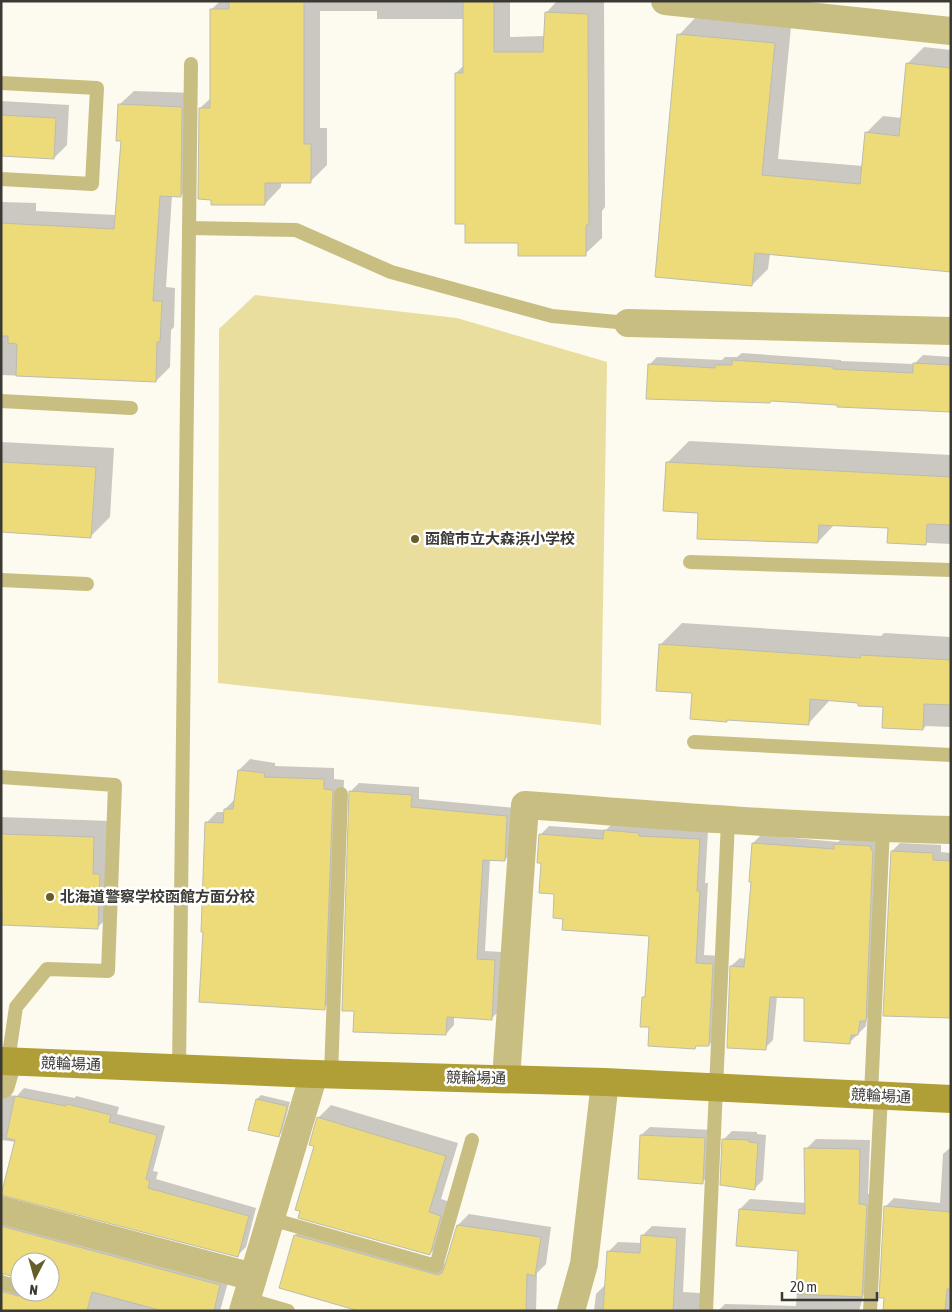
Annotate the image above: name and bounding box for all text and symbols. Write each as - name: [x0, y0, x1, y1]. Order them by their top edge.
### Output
- place label: 函館市立大森浜小学校: [425, 530, 575, 547]
- marker: 函館市立大森浜小学校: [409, 533, 421, 545]
- place label: 北海道警察学校函館方面分校: [60, 888, 255, 905]
- marker: 北海道警察学校函館方面分校: [44, 891, 56, 903]
- street label: 競輪場通: [41, 1054, 101, 1073]
- street label: 競輪場通: [446, 1068, 506, 1087]
- street label: 競輪場通: [851, 1085, 911, 1106]
- north arrow: [10, 1252, 60, 1302]
- scale bar: [782, 1270, 877, 1302]
- text: 20 m: [790, 1278, 817, 1295]
- text: N: [29, 1282, 39, 1298]

